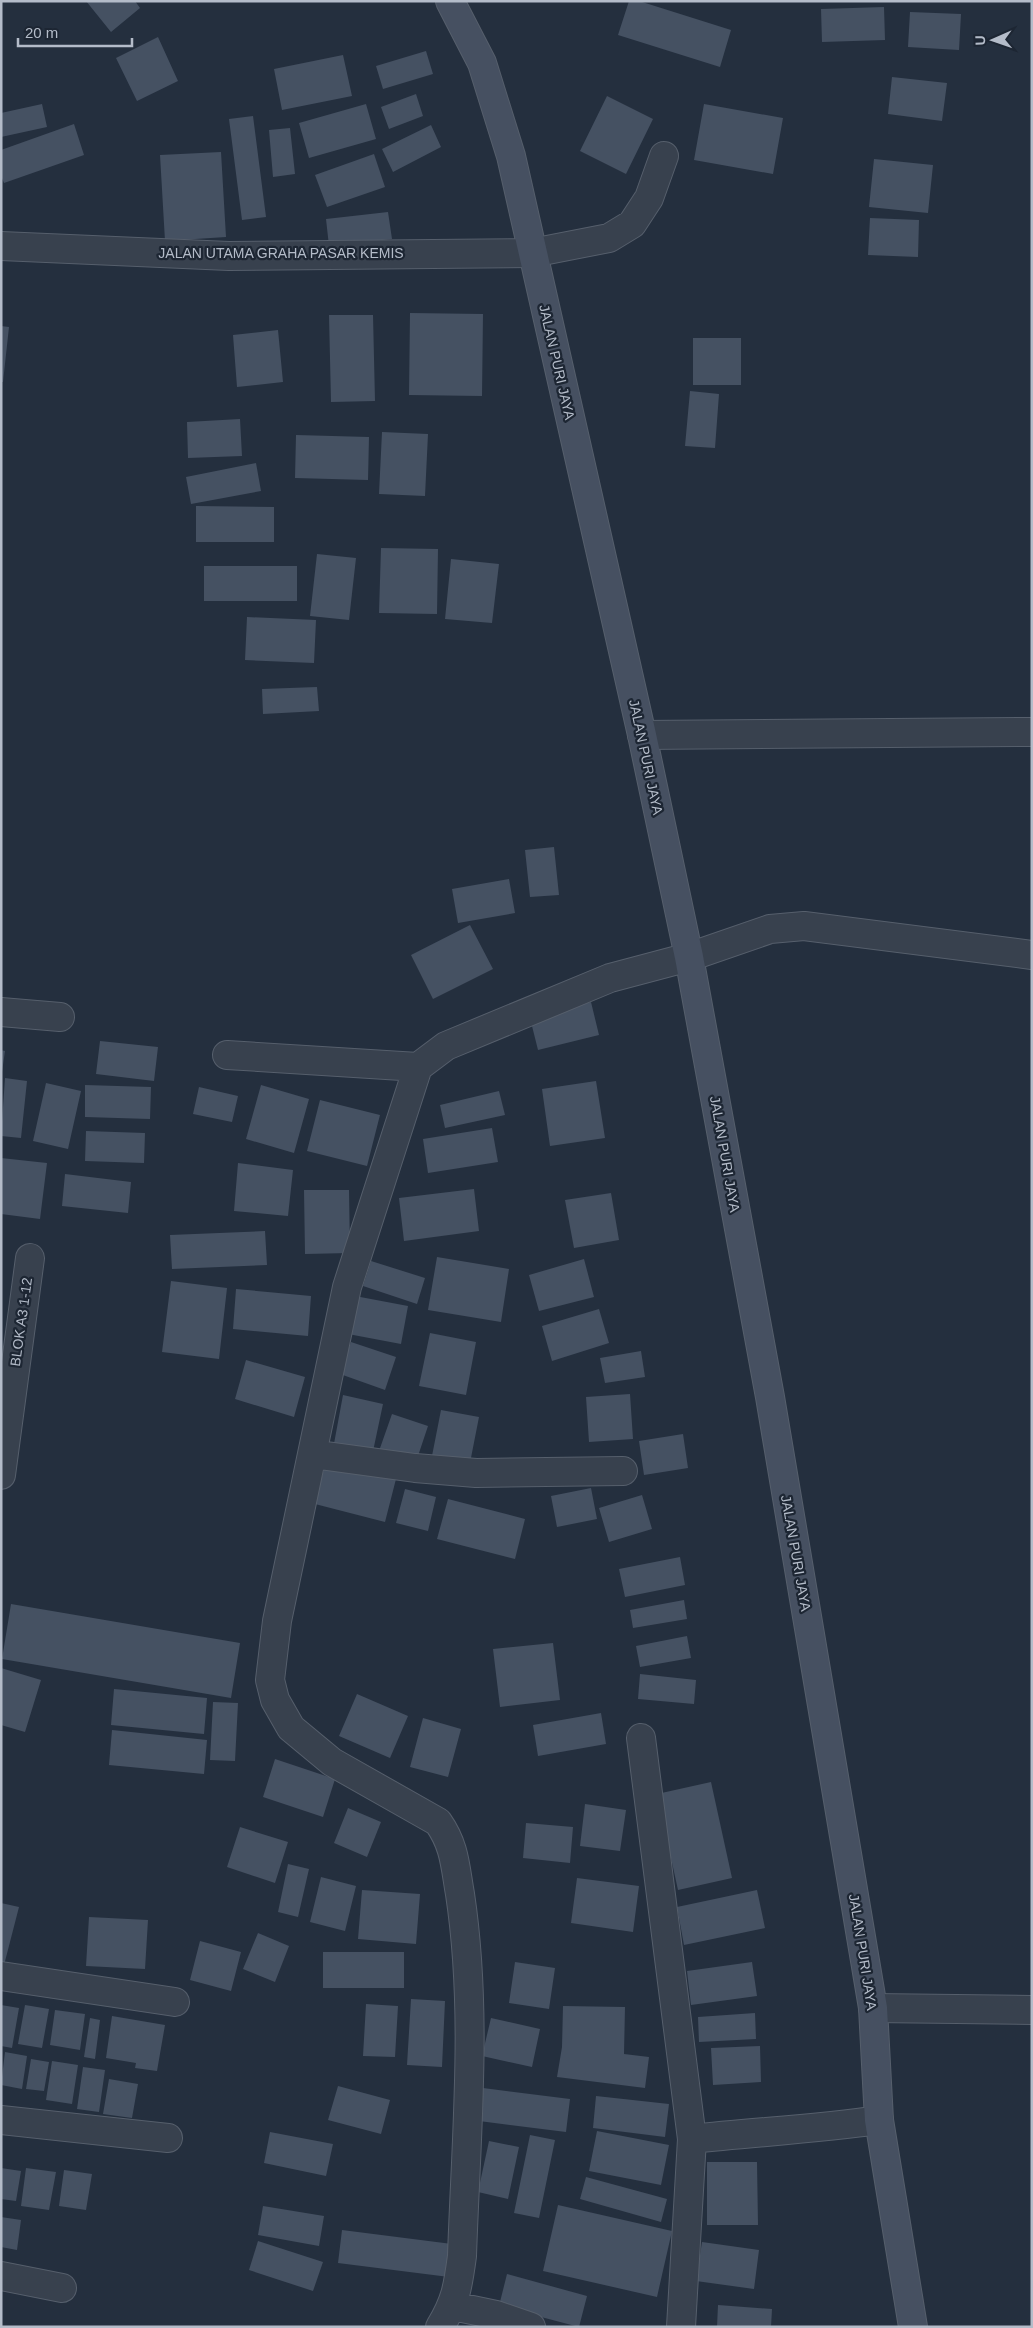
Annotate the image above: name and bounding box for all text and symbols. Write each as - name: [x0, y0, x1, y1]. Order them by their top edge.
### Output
- scale bar: [18, 15, 131, 47]
- north arrow: [968, 15, 1018, 65]
- text: 20 m: [25, 24, 58, 41]
- text: U: [972, 35, 988, 46]
- street label: JALAN UTAMA GRAHA PASAR KEMIS: [158, 245, 404, 261]
- street label: JALAN PURI JAYA: [536, 303, 578, 422]
- street label: JALAN PURI JAYA: [626, 698, 666, 817]
- street label: JALAN PURI JAYA: [707, 1095, 743, 1214]
- street label: BLOK A3 1-12: [7, 1276, 35, 1367]
- street label: JALAN PURI JAYA: [778, 1494, 814, 1613]
- street label: JALAN PURI JAYA: [846, 1893, 880, 2012]

